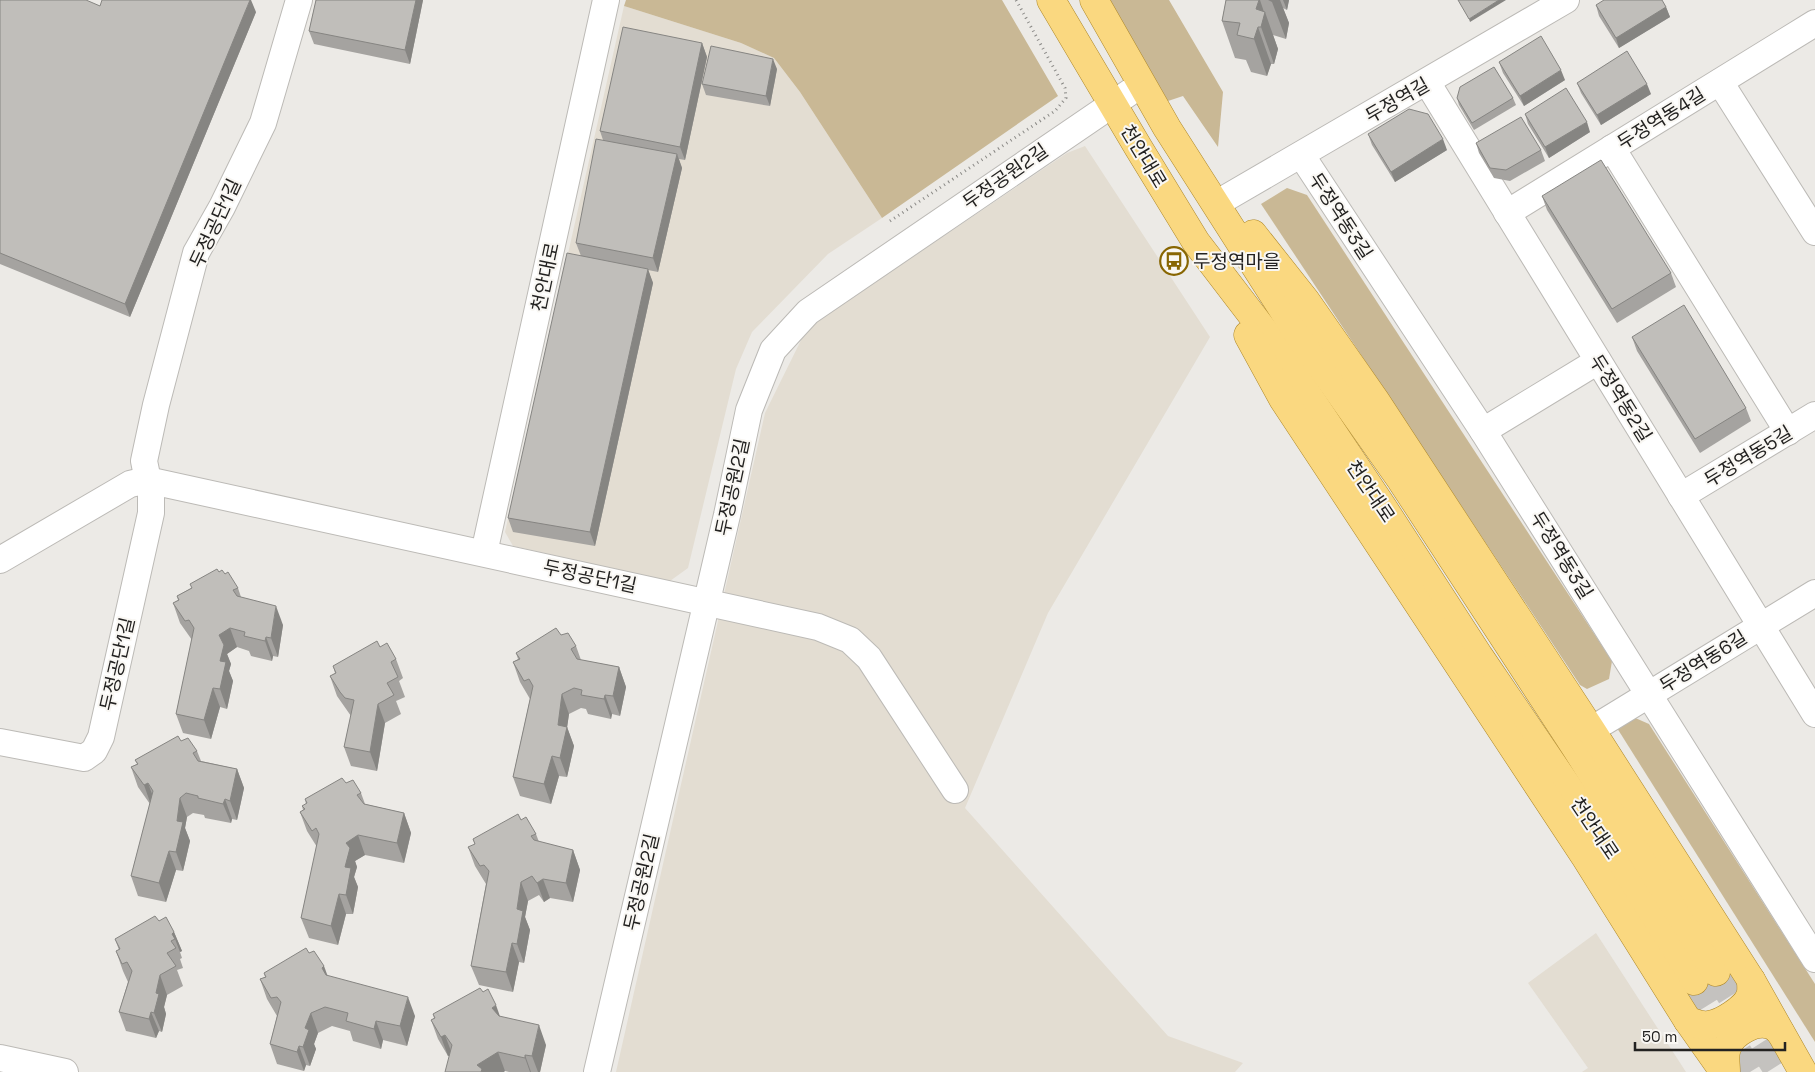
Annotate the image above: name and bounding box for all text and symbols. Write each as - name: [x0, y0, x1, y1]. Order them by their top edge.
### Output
- street label: 두정역길: [1361, 72, 1434, 129]
- street label: 두정역동4길: [1613, 82, 1710, 155]
- street label: 천안대로: [1115, 120, 1172, 193]
- street label: 두정공원2길: [958, 138, 1053, 215]
- street label: 두정역동3길: [1303, 168, 1378, 265]
- street label: 두정공단1길: [184, 175, 247, 272]
- street label: 천안대로: [526, 240, 565, 314]
- bus stop icon: 두정역마을: [1159, 246, 1189, 276]
- place label: 두정역마을: [1193, 249, 1280, 274]
- street label: 두정역동2길: [1584, 350, 1657, 447]
- street label: 두정역동5길: [1699, 420, 1797, 493]
- street label: 두정공원2길: [710, 436, 755, 538]
- street label: 천안대로: [1341, 455, 1400, 527]
- street label: 두정역동3길: [1525, 507, 1598, 604]
- street label: 두정공단1길: [541, 554, 639, 599]
- street label: 두정공단1길: [95, 615, 140, 713]
- street label: 두정역동6길: [1655, 625, 1752, 698]
- street label: 천안대로: [1565, 792, 1624, 864]
- street label: 두정공원2길: [618, 831, 665, 933]
- scale bar: [1635, 1020, 1785, 1052]
- text: 50 m: [1642, 1027, 1677, 1046]

